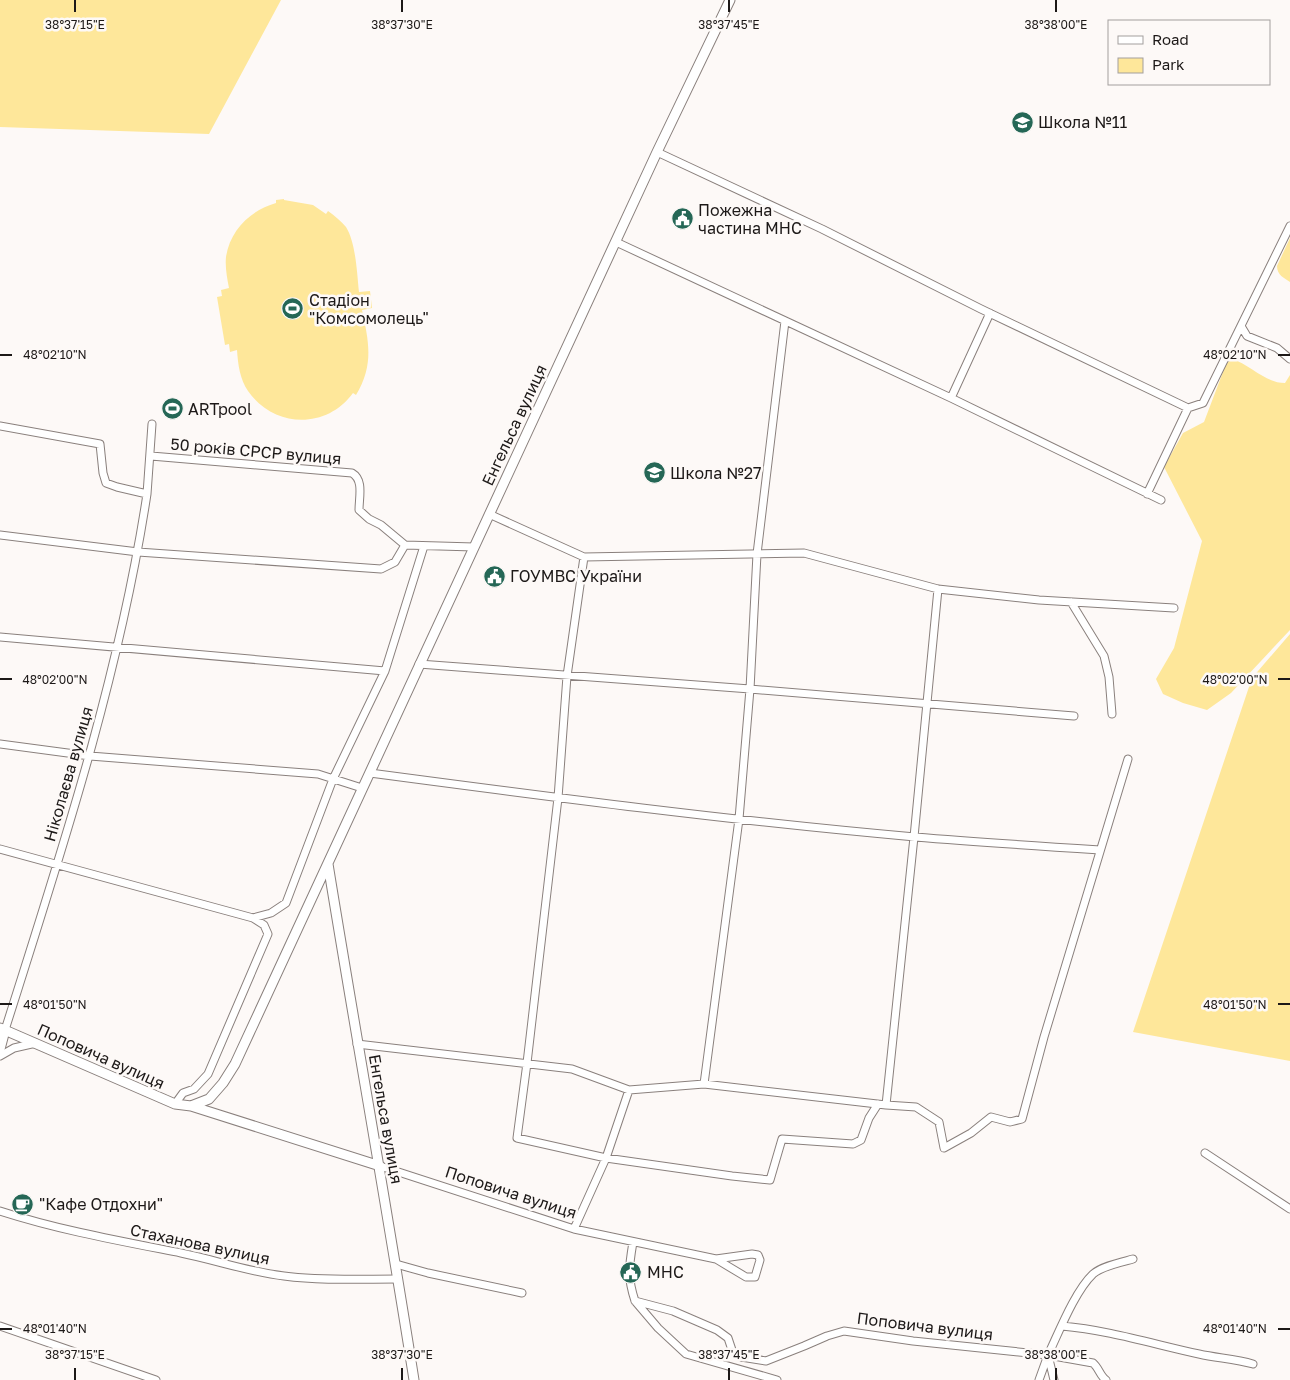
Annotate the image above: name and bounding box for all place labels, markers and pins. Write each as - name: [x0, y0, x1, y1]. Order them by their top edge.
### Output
- school or university icon: Школа №11: [1010, 110, 1034, 134]
- place label: Школа №11: [1038, 112, 1128, 132]
- place label: Пожежна частина МНС: [698, 200, 802, 238]
- public building icon: Пожежна частина МНС: [670, 207, 694, 231]
- place label: Стадіон "Комсомолець": [309, 290, 429, 328]
- sports icon: Стадіон "Комсомолець": [281, 297, 305, 321]
- sports icon: ARTpool: [160, 397, 184, 421]
- place label: ARTpool: [188, 399, 252, 419]
- school or university icon: Школа №27: [642, 461, 666, 485]
- place label: Школа №27: [670, 463, 762, 483]
- public building icon: ГОУМВС України: [482, 564, 506, 588]
- place label: ГОУМВС України: [510, 566, 642, 586]
- cafe icon: "Кафе Отдохни": [11, 1192, 35, 1216]
- place label: "Кафе Отдохни": [39, 1194, 163, 1214]
- public building icon: МНС: [619, 1260, 643, 1284]
- place label: МНС: [647, 1262, 684, 1282]

